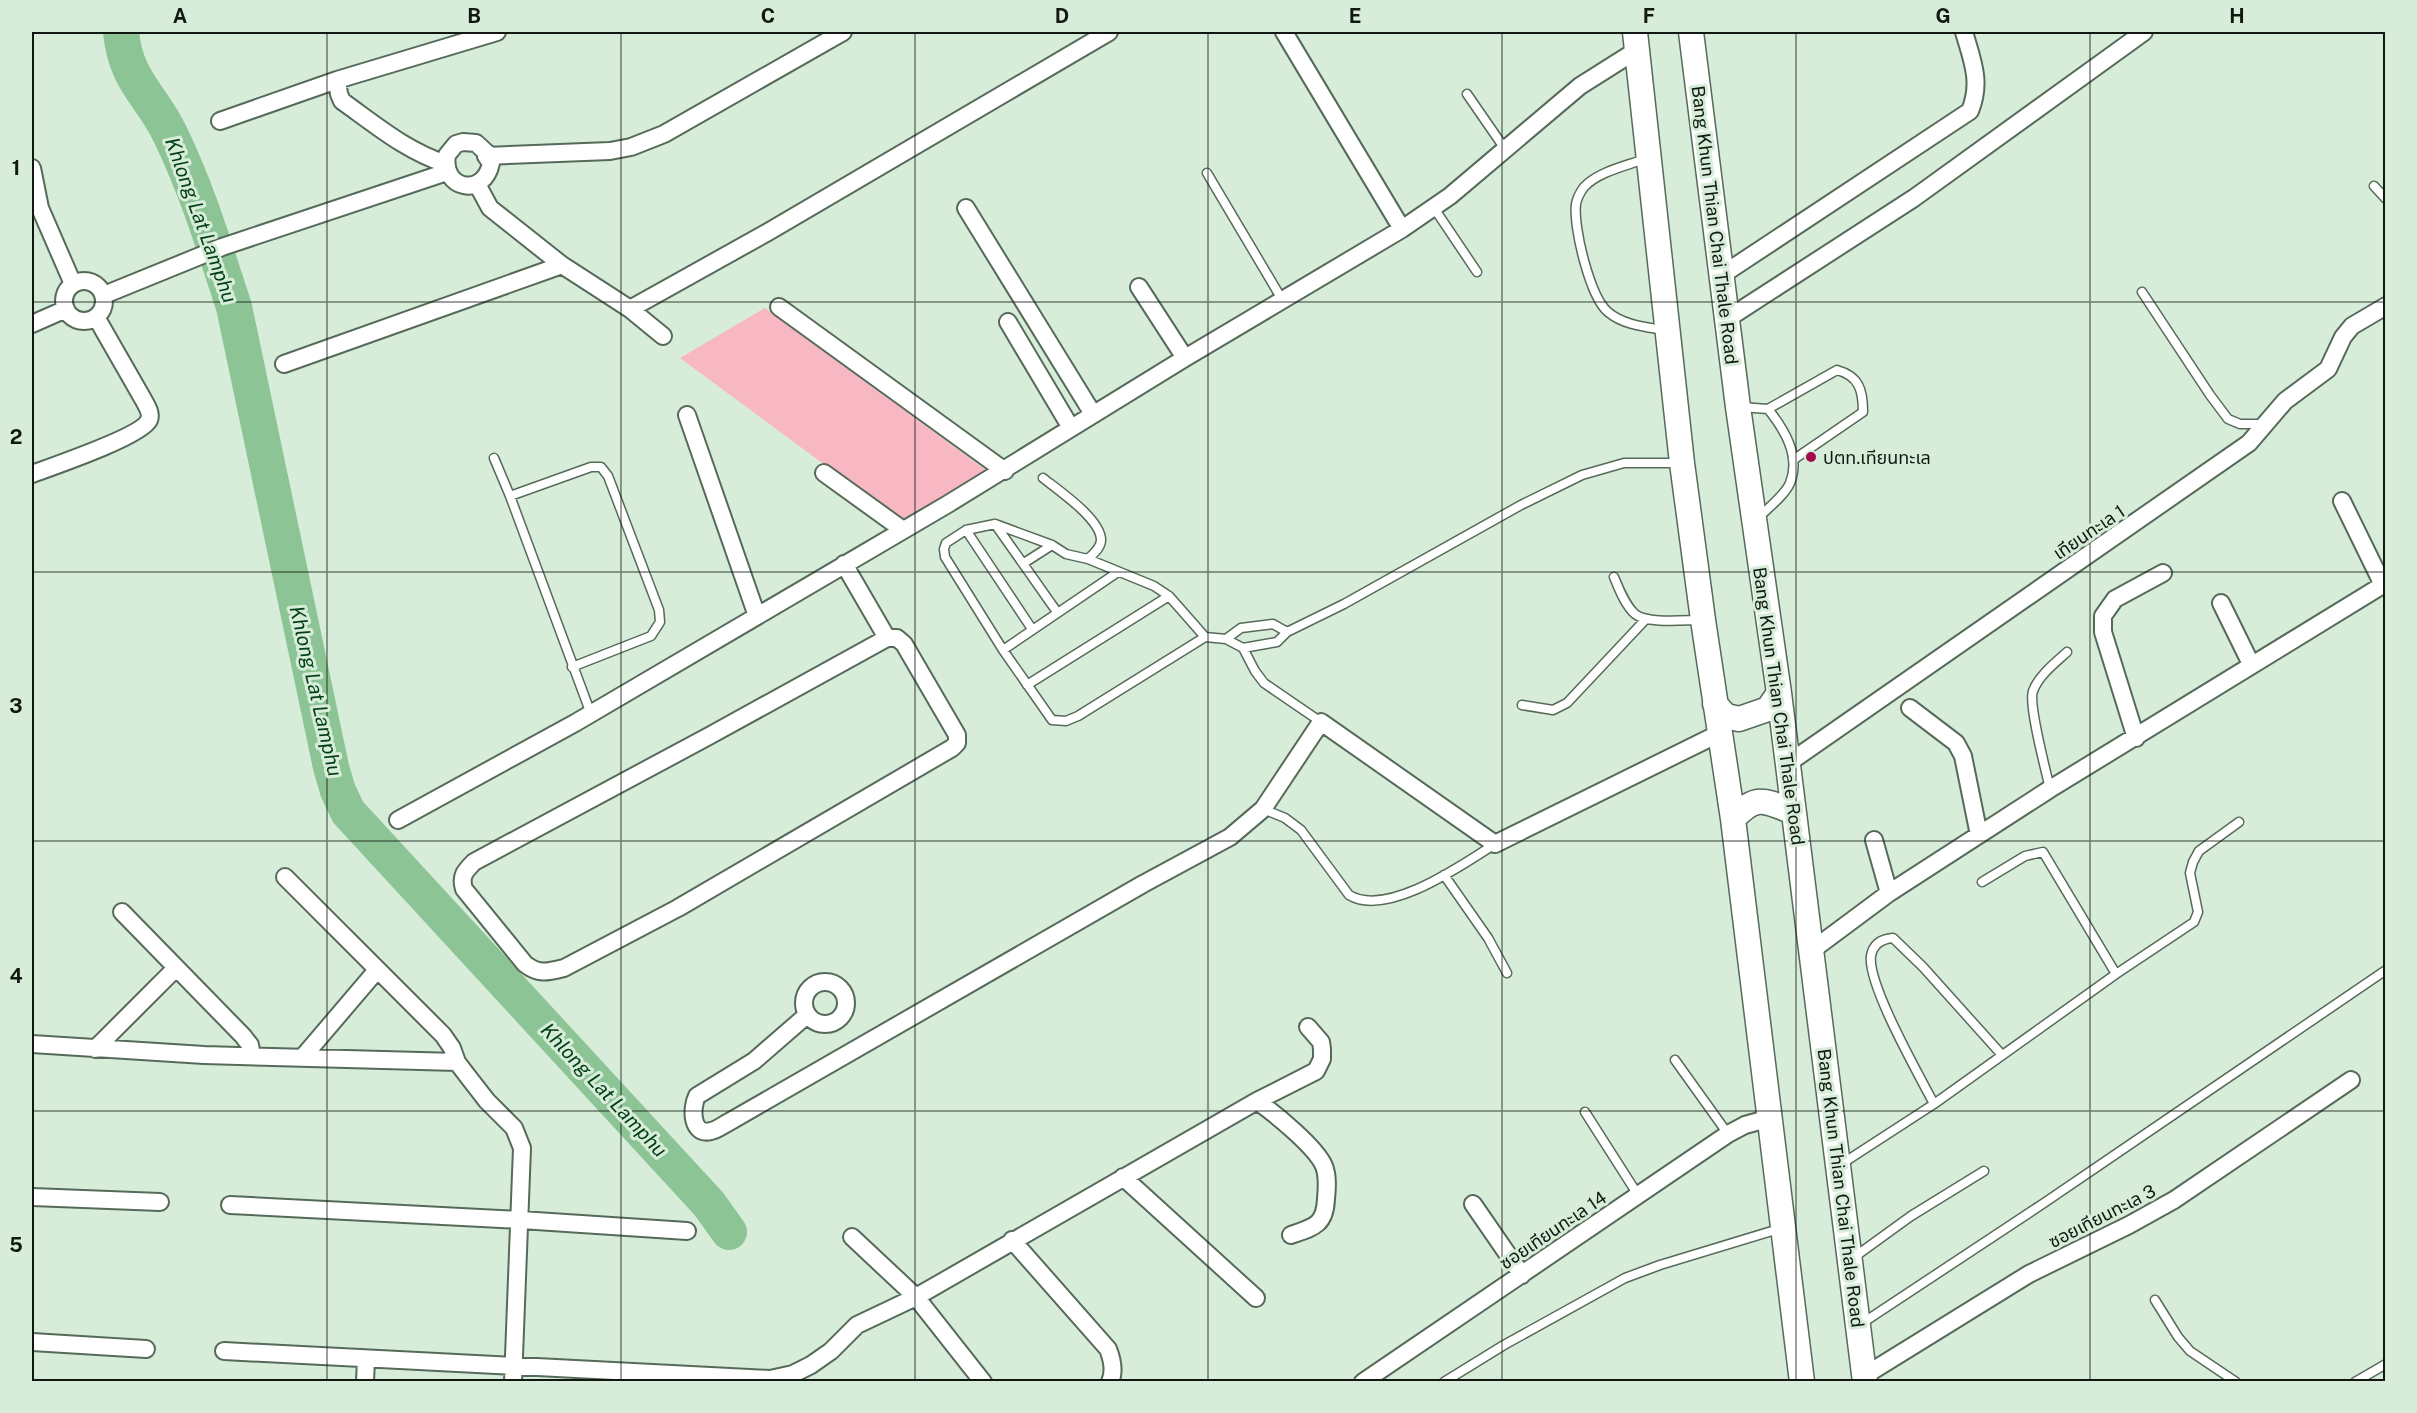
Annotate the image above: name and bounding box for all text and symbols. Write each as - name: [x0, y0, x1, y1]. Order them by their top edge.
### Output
- text: A: [173, 4, 187, 28]
- text: B: [467, 4, 481, 28]
- text: C: [761, 4, 775, 28]
- text: D: [1055, 4, 1069, 28]
- text: E: [1349, 4, 1361, 28]
- text: F: [1643, 4, 1655, 28]
- text: G: [1935, 4, 1951, 28]
- text: H: [2229, 4, 2245, 28]
- street label: Bang Khun Thian Chai Thale Road: [1687, 84, 1743, 366]
- water label: Khlong Lat Lamphu: [160, 134, 242, 306]
- text: 1: [12, 156, 20, 180]
- text: 2: [10, 425, 22, 449]
- place label: ปตท.เทียนทะเล: [1823, 447, 1931, 468]
- marker: ปตท.เทียนทะเล: [1804, 450, 1818, 464]
- street label: เทียนทะเล 1: [2049, 500, 2129, 564]
- street label: Bang Khun Thian Chai Thale Road: [1749, 566, 1809, 846]
- water label: Khlong Lat Lamphu: [285, 603, 347, 779]
- text: 3: [9, 694, 23, 718]
- text: 4: [9, 964, 23, 988]
- water label: Khlong Lat Lamphu: [536, 1018, 672, 1162]
- street label: Bang Khun Thian Chai Thale Road: [1813, 1047, 1869, 1329]
- street label: ซอยเทียนทะเล 3: [2045, 1180, 2159, 1252]
- street label: ซอยเทียนทะเล 14: [1496, 1186, 1610, 1274]
- text: 5: [9, 1233, 23, 1257]

